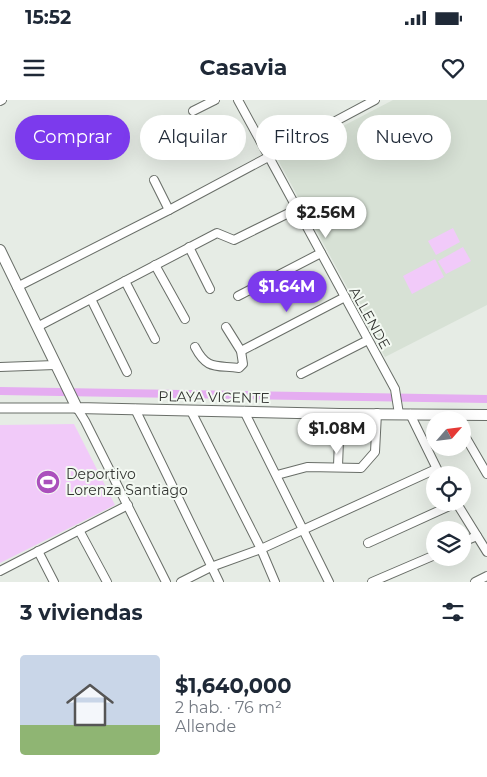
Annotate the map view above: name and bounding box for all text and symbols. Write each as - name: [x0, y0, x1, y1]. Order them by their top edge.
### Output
- text: 15:52: [25, 6, 71, 29]
- icon: menu: [20, 54, 48, 82]
- text: Casavia: [200, 54, 287, 81]
- icon: heart: [439, 54, 467, 82]
- chip: Comprar: [15, 115, 130, 160]
- chip: Alquilar: [140, 115, 246, 160]
- chip: Filtros: [256, 115, 347, 160]
- chip: Nuevo: [357, 115, 451, 160]
- pin: $2.56M: [285, 196, 367, 239]
- text: $2.56M: [297, 203, 356, 222]
- pin: $1.64M: [246, 270, 328, 313]
- text: $1.64M: [259, 277, 315, 296]
- street label: ALLENDE: [346, 284, 394, 352]
- street label: PLAYA VICENTE: [158, 387, 270, 407]
- north arrow: [426, 411, 471, 456]
- map controls: [426, 411, 471, 566]
- pin: $1.08M: [296, 412, 378, 455]
- text: $1.08M: [308, 419, 366, 438]
- place label: Deportivo Lorenza Santiago: [66, 465, 188, 499]
- button: locate: [426, 466, 471, 511]
- sports icon: Deportivo Lorenza Santiago: [35, 469, 61, 495]
- button: layers: [426, 521, 471, 566]
- icon: filters: [439, 598, 467, 626]
- text: 3 viviendas: [20, 600, 143, 625]
- text: $1,640,000: [175, 673, 291, 698]
- icon: home: [60, 675, 120, 735]
- text: 2 hab. · 76 m²: [175, 698, 282, 717]
- text: Allende: [175, 717, 236, 736]

